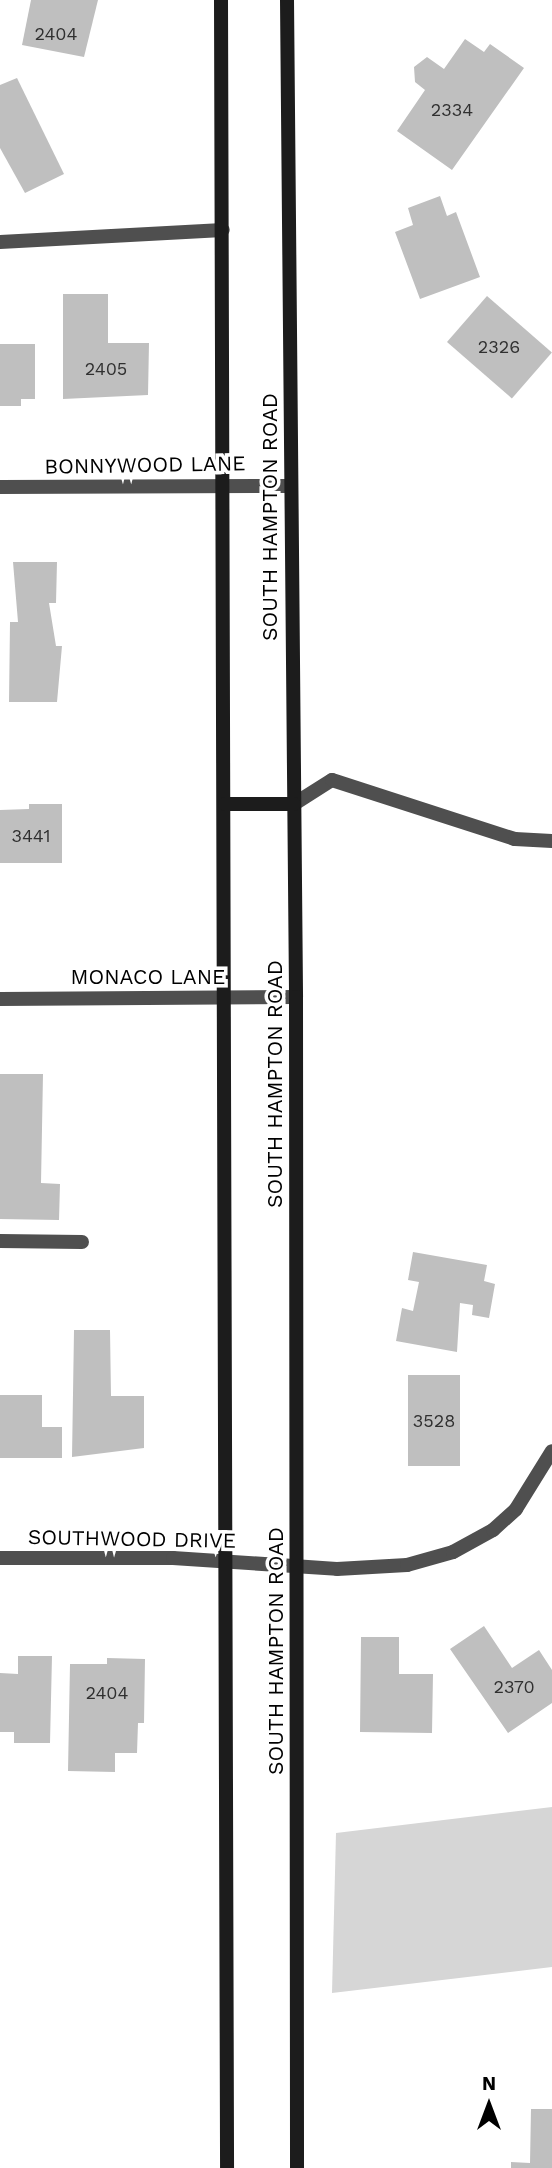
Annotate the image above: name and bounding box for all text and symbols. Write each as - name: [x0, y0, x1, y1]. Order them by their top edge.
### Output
- house number: 2404: [34, 23, 78, 45]
- house number: 2334: [431, 99, 473, 121]
- house number: 2326: [478, 336, 520, 358]
- house number: 2405: [85, 358, 127, 380]
- street label: SOUTH HAMPTON ROAD: [257, 393, 283, 641]
- street label: BONNYWOOD LANE: [44, 451, 246, 479]
- house number: 3441: [11, 825, 51, 847]
- street label: SOUTH HAMPTON ROAD: [262, 960, 288, 1208]
- street label: MONACO LANE: [71, 964, 225, 990]
- house number: 3528: [413, 1410, 455, 1432]
- street label: SOUTHWOOD DRIVE: [28, 1525, 236, 1553]
- street label: SOUTH HAMPTON ROAD: [263, 1527, 289, 1775]
- house number: 2370: [493, 1676, 535, 1698]
- house number: 2404: [85, 1682, 129, 1704]
- north arrow: [454, 2070, 524, 2140]
- text: N: [482, 2072, 496, 2095]

